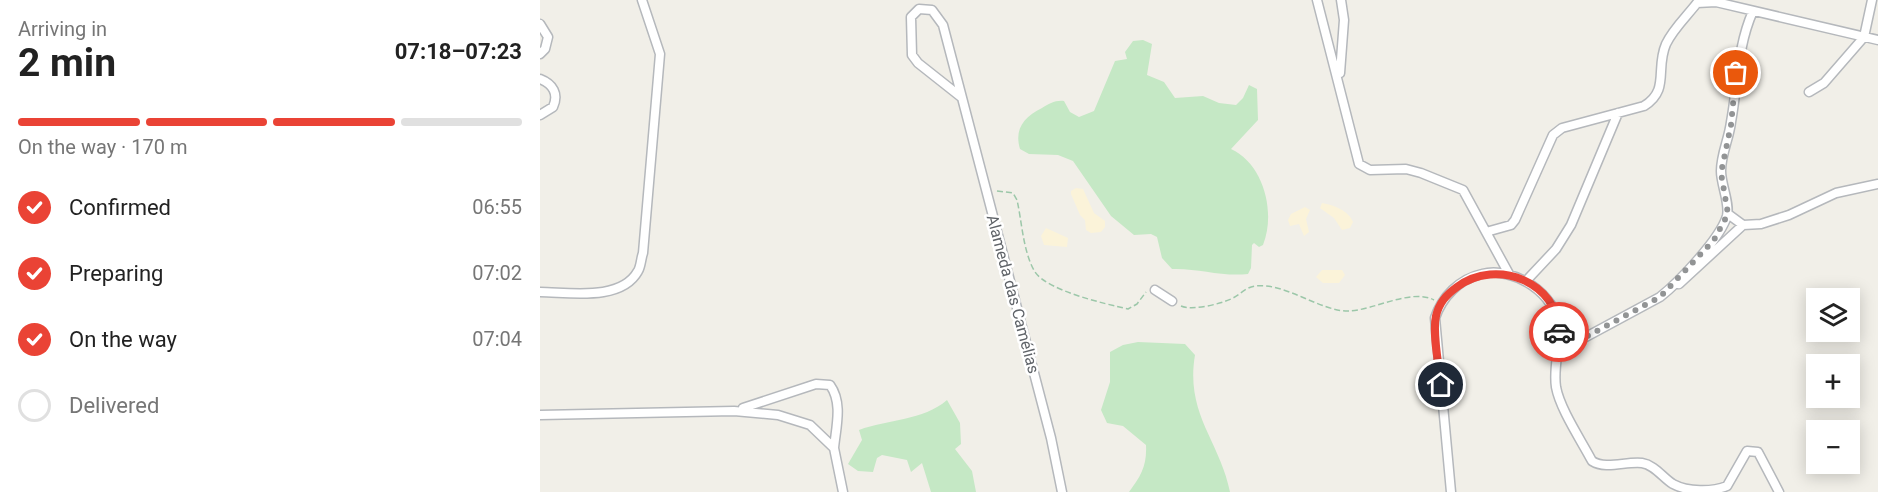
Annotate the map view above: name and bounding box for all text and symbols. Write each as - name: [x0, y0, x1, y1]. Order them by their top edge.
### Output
- text: Arriving in: [18, 17, 107, 41]
- text: 07:18–07:23: [395, 39, 522, 64]
- text: 2 min: [18, 40, 116, 86]
- pin: [1710, 47, 1761, 98]
- icon: bag: [1719, 56, 1752, 89]
- text: On the way · 170 m: [18, 135, 187, 159]
- icon: check: [18, 191, 51, 224]
- text: Confirmed: [69, 195, 171, 220]
- text: 06:55: [472, 195, 522, 219]
- street label: Alameda das Camélias: [983, 213, 1043, 375]
- icon: check: [18, 257, 51, 290]
- text: Preparing: [69, 261, 163, 286]
- text: 07:02: [472, 261, 522, 285]
- map controls: [1806, 288, 1860, 474]
- button: layers: [1806, 288, 1860, 342]
- courier: [1529, 302, 1589, 362]
- icon: car: [1543, 316, 1576, 349]
- icon: check: [18, 323, 51, 356]
- text: On the way: [69, 327, 177, 352]
- text: 07:04: [472, 327, 522, 351]
- button: +: [1806, 354, 1860, 408]
- pin: [1415, 359, 1466, 410]
- icon: home: [1424, 368, 1457, 401]
- text: Delivered: [69, 393, 159, 418]
- button: −: [1806, 420, 1860, 474]

